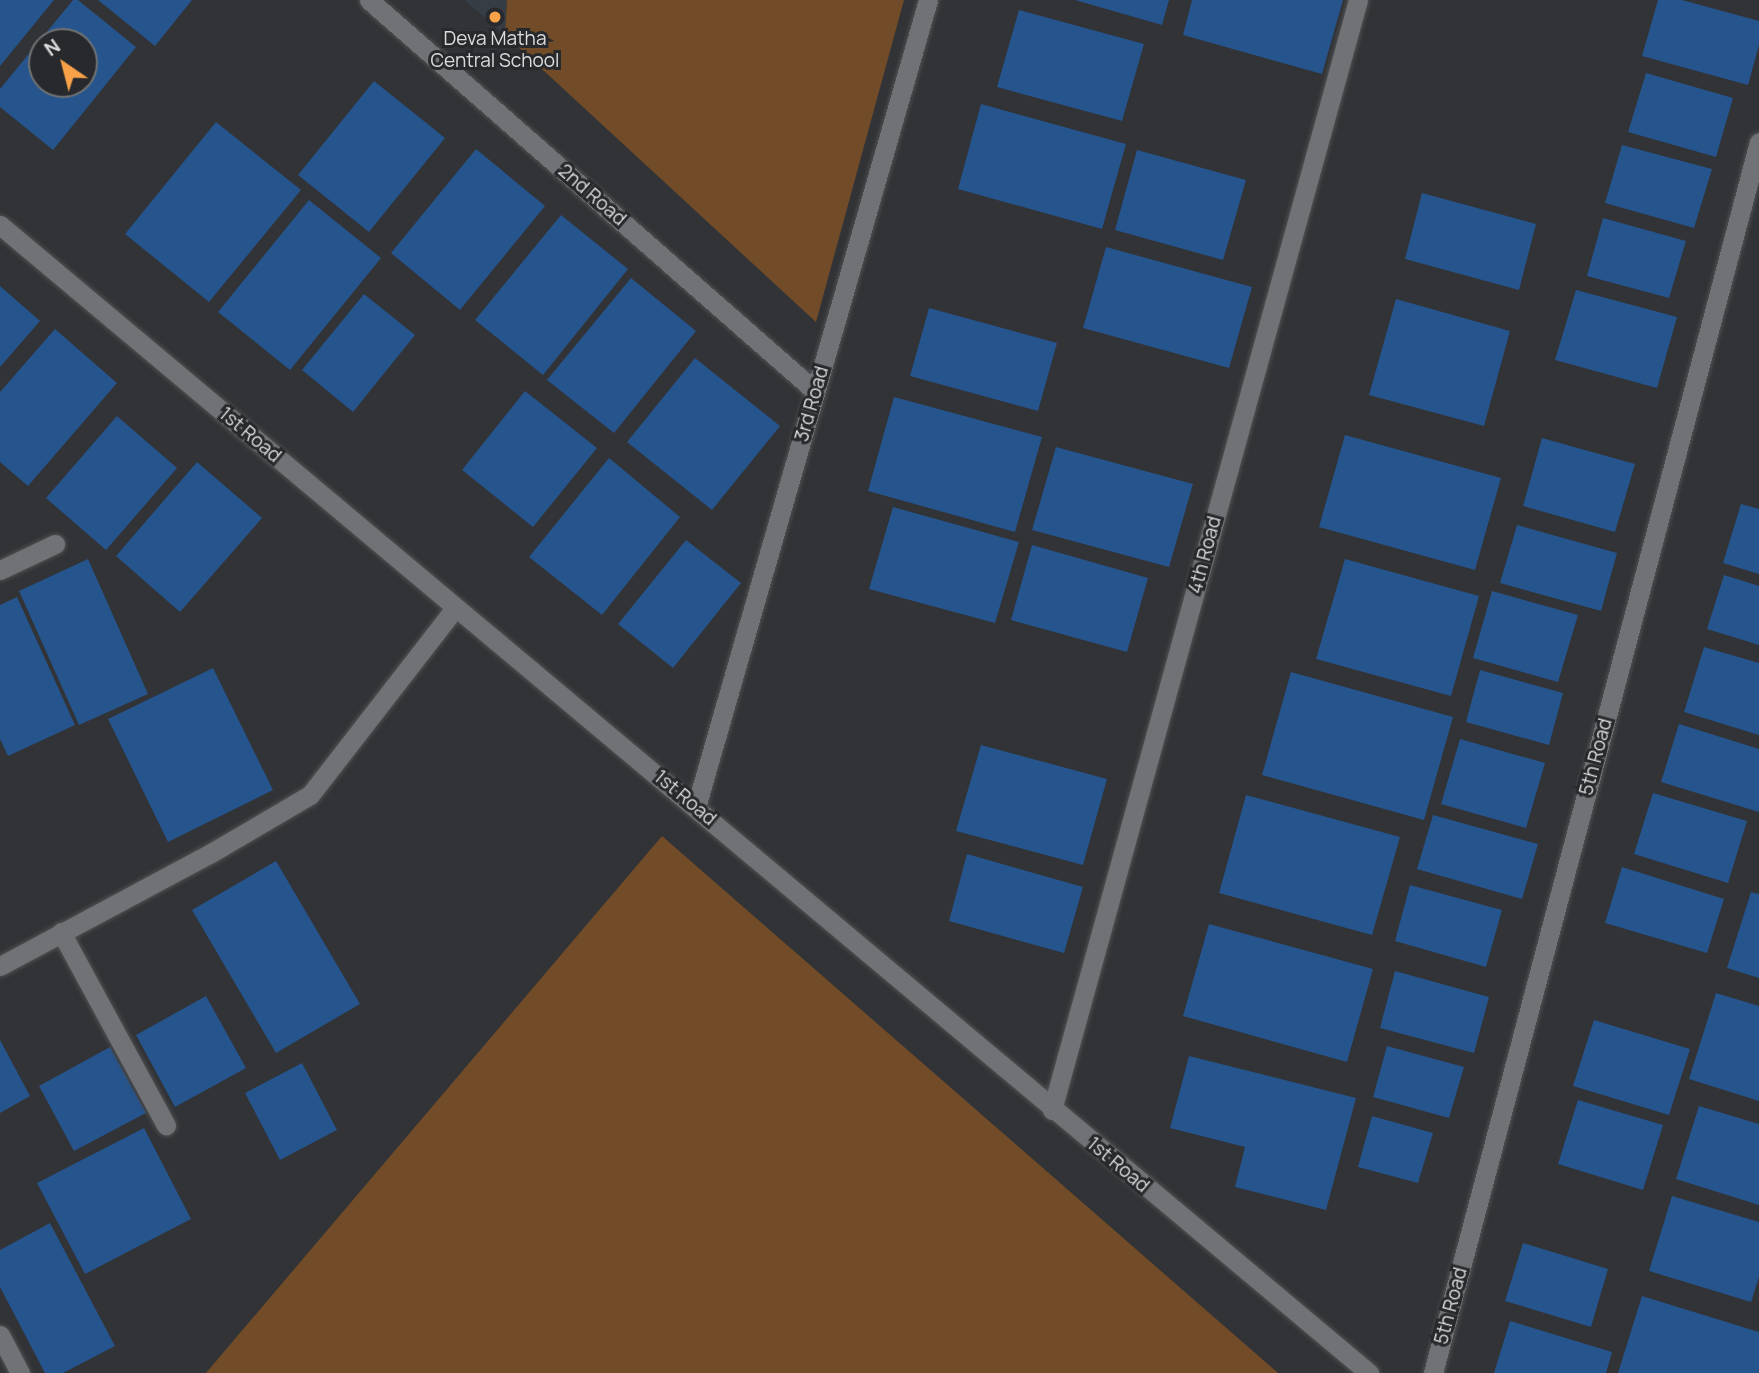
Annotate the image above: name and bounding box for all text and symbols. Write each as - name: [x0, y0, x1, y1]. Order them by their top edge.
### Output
- marker: Deva Matha Central School: [487, 9, 503, 25]
- north arrow: [28, 28, 98, 98]
- place label: Deva Matha Central School: [430, 28, 560, 72]
- text: N: [39, 33, 65, 62]
- street label: 2nd Road: [554, 159, 630, 231]
- street label: 3rd Road: [790, 364, 834, 444]
- street label: 1st Road: [214, 403, 286, 467]
- street label: 4th Road: [1184, 514, 1226, 596]
- street label: 5th Road: [1575, 716, 1617, 798]
- street label: 1st Road: [649, 766, 721, 830]
- street label: 1st Road: [1082, 1133, 1154, 1197]
- street label: 5th Road: [1430, 1265, 1472, 1347]

